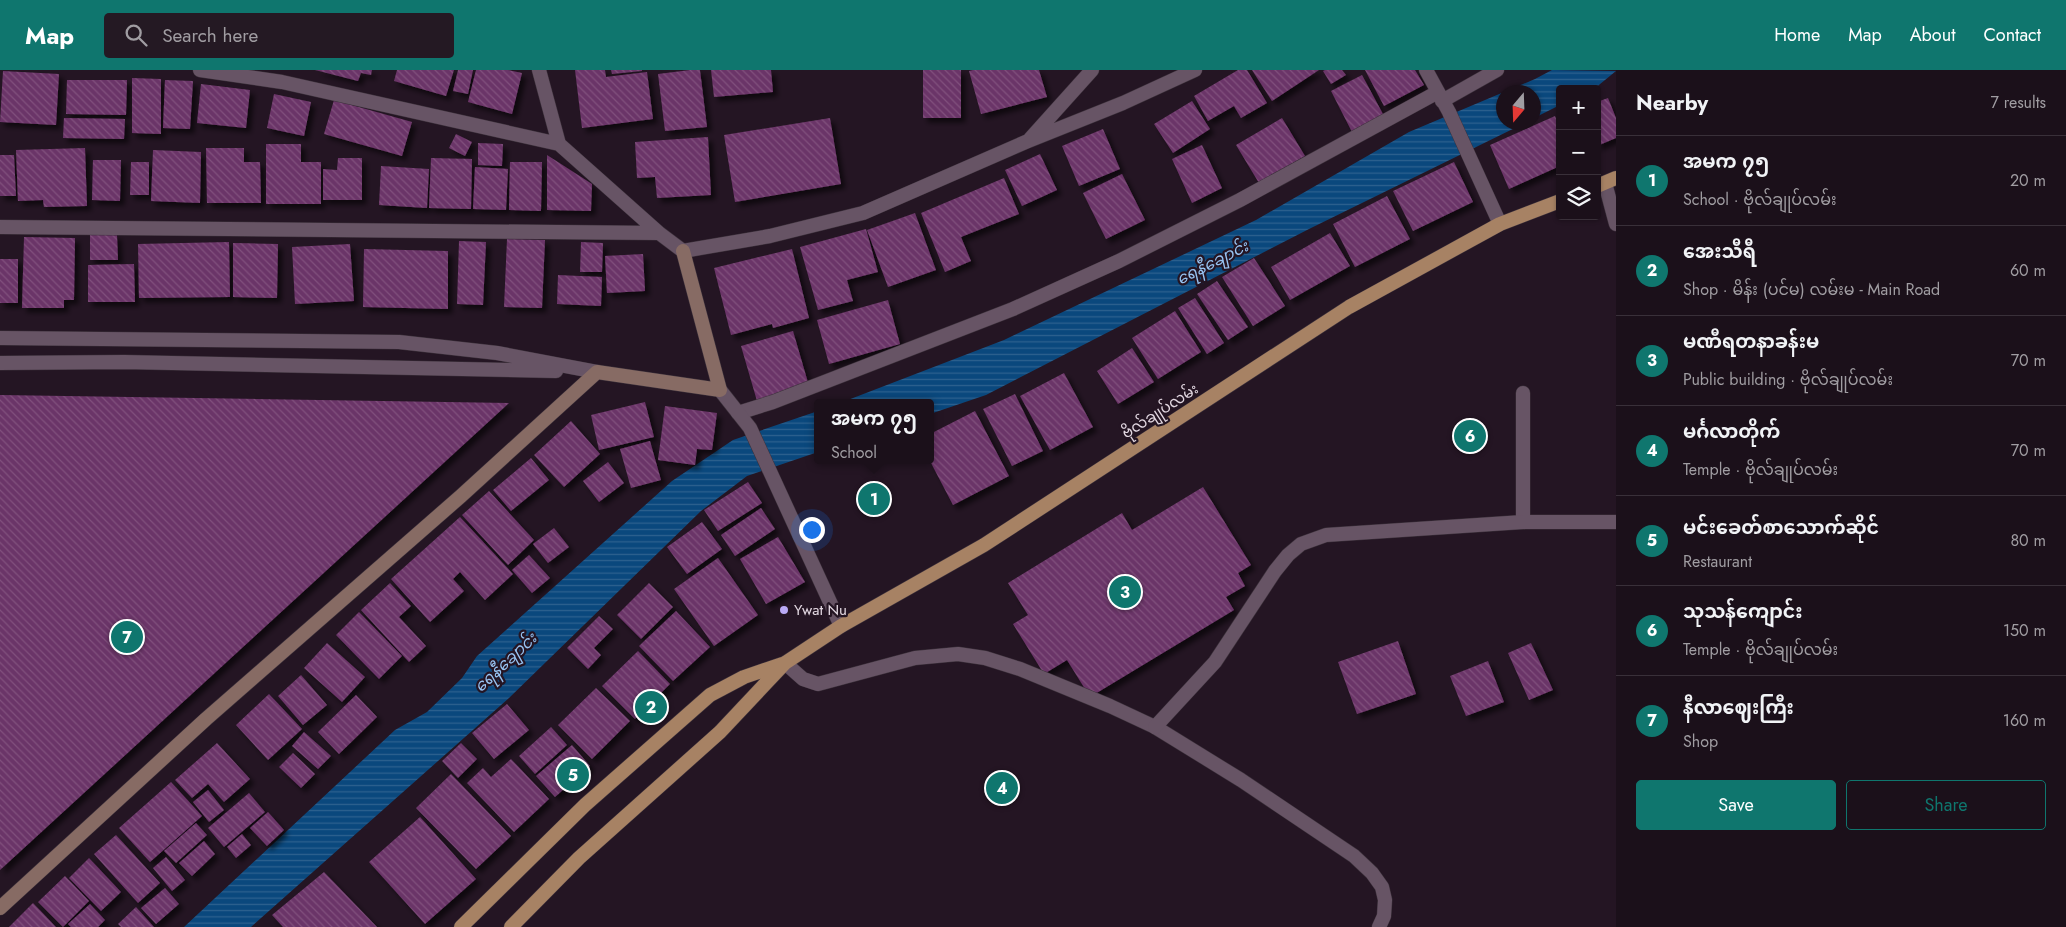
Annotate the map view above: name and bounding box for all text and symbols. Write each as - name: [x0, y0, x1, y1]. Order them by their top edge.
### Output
- search box: [104, 13, 454, 58]
- text: Map: [25, 18, 74, 53]
- icon: search: [122, 21, 150, 49]
- text: Search here: [162, 22, 258, 49]
- text: Home: [1774, 22, 1820, 48]
- text: Map: [1848, 22, 1882, 48]
- text: About: [1910, 22, 1955, 48]
- text: Contact: [1983, 22, 2041, 48]
- north arrow: [1496, 85, 1541, 130]
- map controls: [1556, 85, 1601, 220]
- button: +: [1556, 85, 1601, 130]
- text: Nearby: [1636, 88, 1708, 118]
- text: 7 results: [1990, 91, 2046, 114]
- button: −: [1556, 130, 1601, 175]
- text: အမက ၇၅: [1683, 148, 1769, 175]
- text: 1: [1648, 169, 1656, 192]
- text: 20 m: [2010, 169, 2046, 192]
- button: layers: [1556, 175, 1601, 220]
- text: School · ဗိုလ်‌ချုပ်‌လမ်း: [1683, 188, 1837, 211]
- water label: ရေနီချောင်း: [1172, 234, 1254, 292]
- text: အေးသီရီ: [1683, 238, 1756, 265]
- text: 2: [1647, 259, 1657, 282]
- text: 60 m: [2010, 259, 2046, 282]
- text: Shop · မိန်း (ပင်မ) လမ်းမ - Main Road: [1683, 278, 1940, 301]
- text: မဏီရတနာခန်းမ: [1683, 328, 1819, 355]
- text: 3: [1647, 349, 1657, 372]
- text: 70 m: [2011, 349, 2046, 372]
- text: Public building · ဗိုလ်‌ချုပ်‌လမ်း: [1683, 368, 1893, 391]
- street label: ဗိုလ်‌ချုပ်‌လမ်း: [1117, 378, 1203, 445]
- popup: [814, 399, 934, 464]
- text: အမက ၇၅: [831, 405, 917, 432]
- pin: 6: [1454, 417, 1486, 455]
- text: မင်္ဂလာတိုက်: [1683, 418, 1780, 445]
- text: 4: [1646, 439, 1658, 462]
- text: 70 m: [2011, 439, 2046, 462]
- text: School: [831, 441, 877, 464]
- text: Temple · ဗိုလ်‌ချုပ်‌လမ်း: [1683, 458, 1838, 481]
- pin: 1: [858, 480, 890, 518]
- text: မင်းခေတ်စာသောက်ဆိုင်: [1683, 514, 1879, 541]
- your location: [799, 517, 825, 543]
- text: 5: [1647, 529, 1657, 552]
- text: 80 m: [2010, 529, 2046, 552]
- text: Restaurant: [1683, 550, 1752, 573]
- pin: 3: [1109, 573, 1141, 611]
- text: သုသန်ကျောင်း: [1683, 598, 1803, 625]
- place label: Ywat Nu: [794, 599, 847, 621]
- marker: Ywat Nu: [778, 604, 790, 616]
- pin: 7: [111, 618, 143, 656]
- text: 6: [1647, 619, 1657, 642]
- text: 150 m: [2003, 619, 2046, 642]
- water label: ရေနီချောင်း: [469, 626, 544, 699]
- text: Temple · ဗိုလ်‌ချုပ်‌လမ်း: [1683, 638, 1838, 661]
- pin: 2: [635, 688, 667, 726]
- text: နီလာ‌ဈေးကြီး: [1683, 694, 1794, 721]
- text: 7: [1647, 709, 1657, 732]
- text: 160 m: [2003, 709, 2046, 732]
- text: Shop: [1683, 730, 1718, 753]
- pin: 5: [557, 756, 589, 794]
- pin: 4: [986, 769, 1018, 807]
- button: Save: [1636, 780, 1836, 830]
- button: Share: [1846, 780, 2046, 830]

